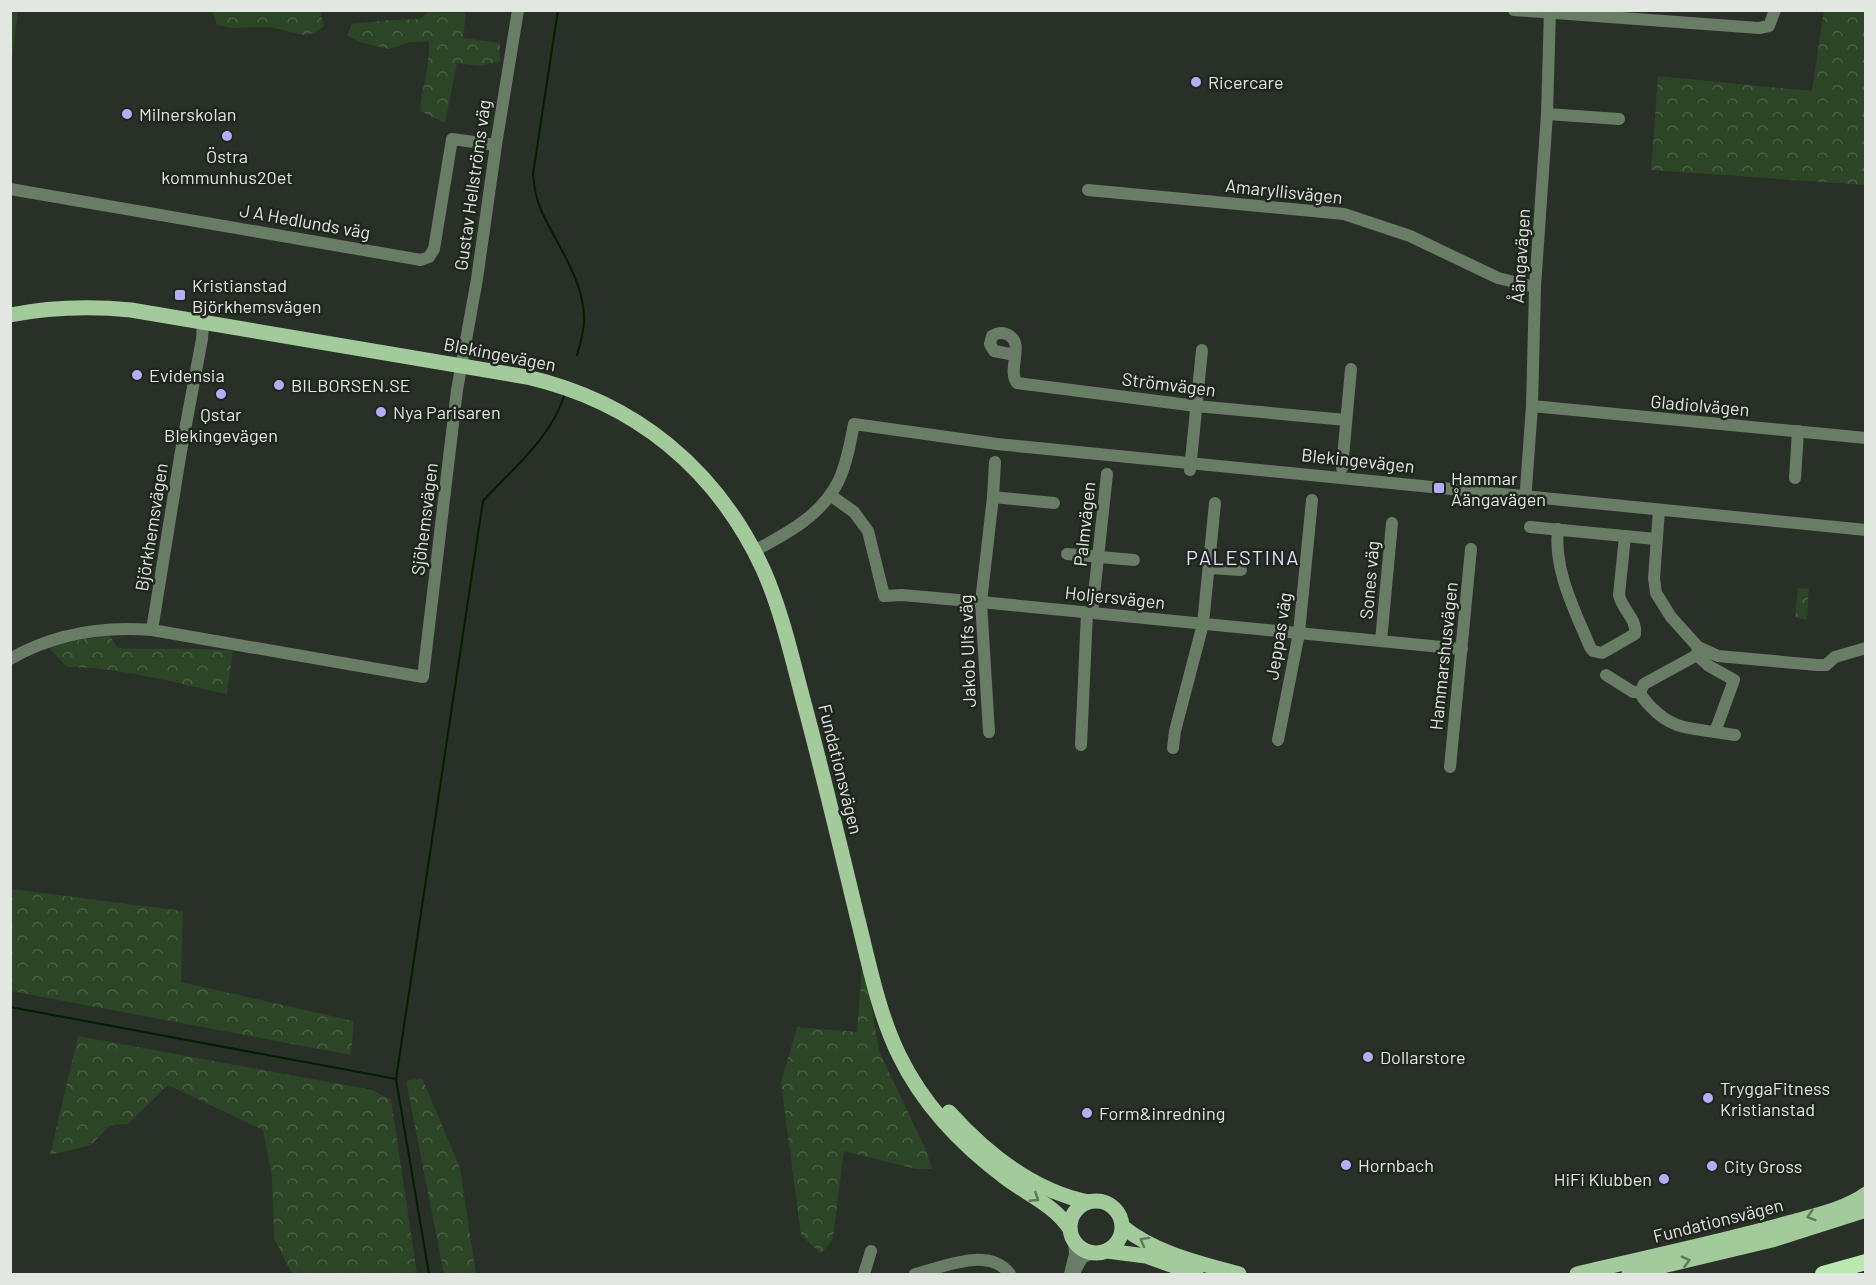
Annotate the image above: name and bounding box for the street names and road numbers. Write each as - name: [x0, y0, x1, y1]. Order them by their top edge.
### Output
- street label: Gustav Hellströms väg: [449, 98, 495, 272]
- street label: Amaryllisvägen: [1224, 174, 1344, 208]
- street label: J A Hedlunds väg: [238, 199, 372, 243]
- street label: Åängavägen: [1506, 208, 1534, 304]
- street label: Blekingevägen: [442, 332, 558, 376]
- street label: Strömvägen: [1121, 367, 1217, 401]
- street label: Gladiolvägen: [1650, 390, 1750, 420]
- street label: Blekingevägen: [1300, 443, 1416, 477]
- street label: Björkhemsvägen: [130, 461, 172, 593]
- street label: Sjöhemsvägen: [406, 461, 442, 577]
- street label: Palmvägen: [1069, 481, 1099, 567]
- street label: Sones väg: [1355, 540, 1383, 620]
- street label: Holjersvägen: [1064, 581, 1166, 613]
- street label: Hammarshusvägen: [1424, 581, 1462, 731]
- street label: Jeppas väg: [1260, 591, 1296, 681]
- street label: Jakob Ulfs väg: [954, 594, 980, 708]
- street label: Fundationsvägen: [814, 702, 868, 836]
- street label: Fundationsvägen: [1651, 1193, 1785, 1247]

